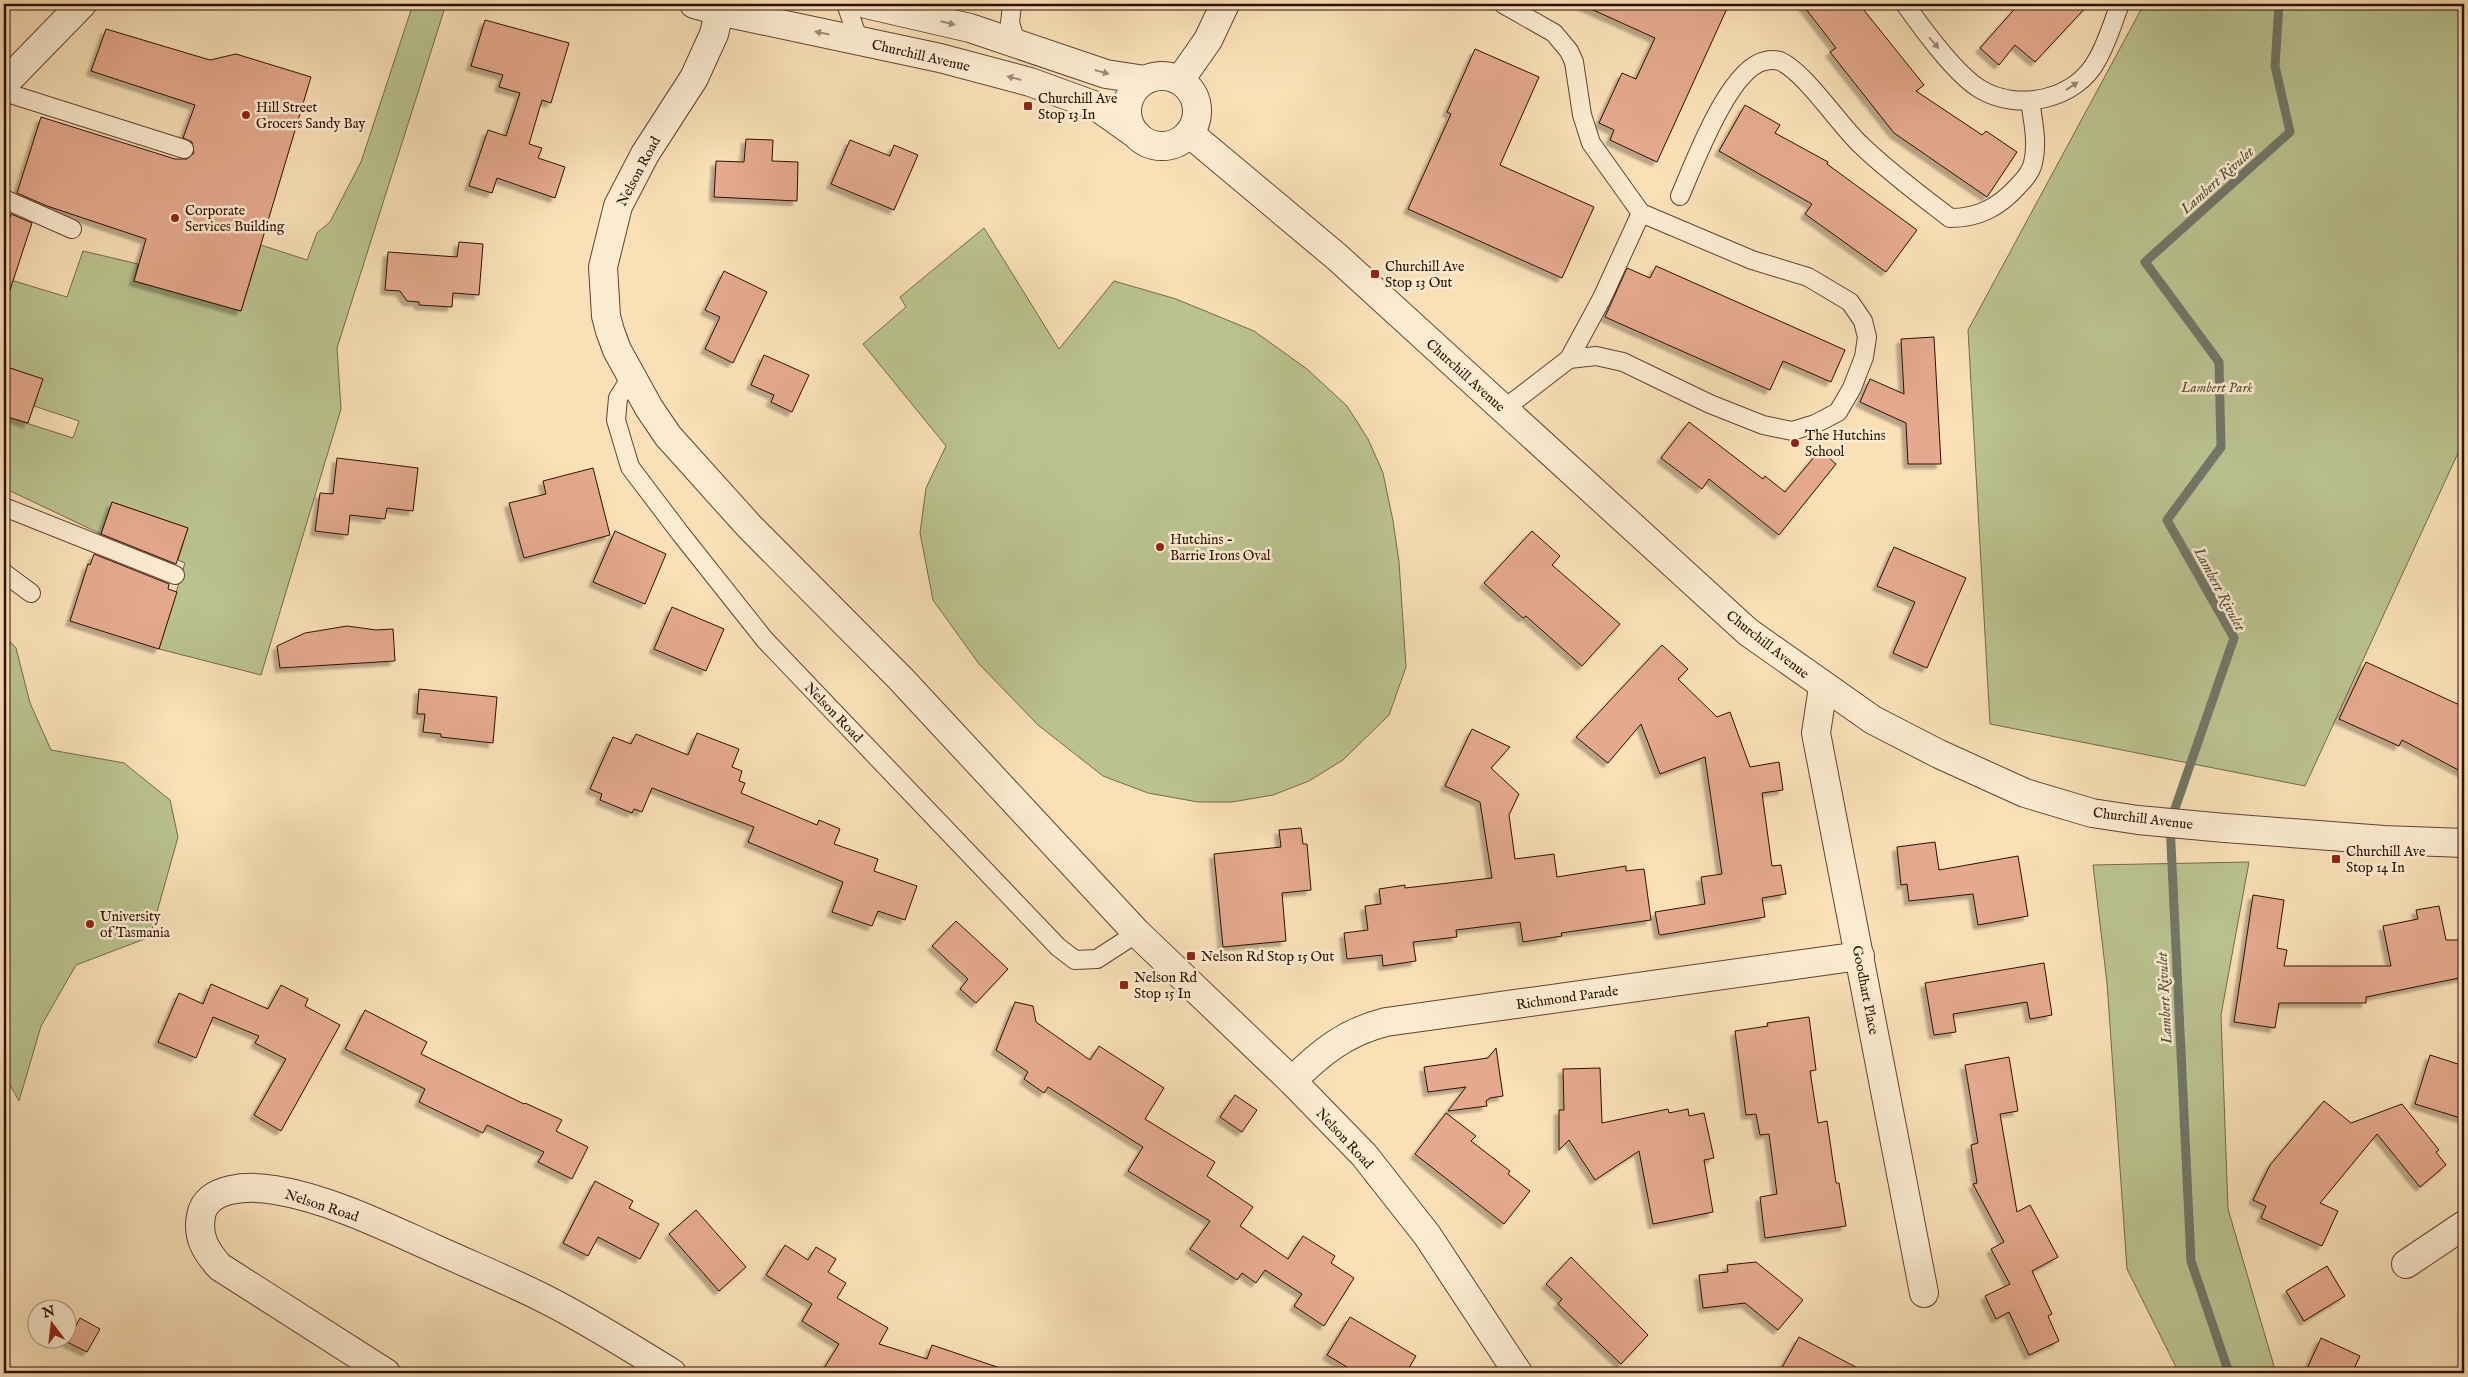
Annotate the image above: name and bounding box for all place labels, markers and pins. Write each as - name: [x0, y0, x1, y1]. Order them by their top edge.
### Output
- place label: Churchill Ave Stop 13 In: [1038, 90, 1118, 124]
- place label: Hill Street Grocers Sandy Bay: [256, 99, 366, 133]
- marker: Churchill Ave Stop 13 In: [1022, 100, 1034, 112]
- marker: Hill Street Grocers Sandy Bay: [240, 109, 252, 121]
- place label: Corporate Services Building: [185, 202, 285, 236]
- marker: Corporate Services Building: [169, 212, 181, 224]
- place label: Churchill Ave Stop 13 Out: [1385, 258, 1465, 292]
- marker: Churchill Ave Stop 13 Out: [1369, 268, 1381, 280]
- place label: The Hutchins School: [1805, 427, 1886, 461]
- marker: The Hutchins School: [1789, 437, 1801, 449]
- place label: Hutchins - Barrie Irons Oval: [1170, 531, 1271, 565]
- marker: Hutchins - Barrie Irons Oval: [1154, 541, 1166, 553]
- place label: Churchill Ave Stop 14 In: [2346, 843, 2426, 877]
- marker: Churchill Ave Stop 14 In: [2330, 853, 2342, 865]
- place label: University of Tasmania: [100, 908, 171, 942]
- marker: University of Tasmania: [84, 918, 96, 930]
- place label: Nelson Rd Stop 15 Out: [1201, 948, 1334, 966]
- marker: Nelson Rd Stop 15 Out: [1185, 950, 1197, 962]
- place label: Nelson Rd Stop 15 In: [1134, 969, 1198, 1003]
- marker: Nelson Rd Stop 15 In: [1118, 979, 1130, 991]

